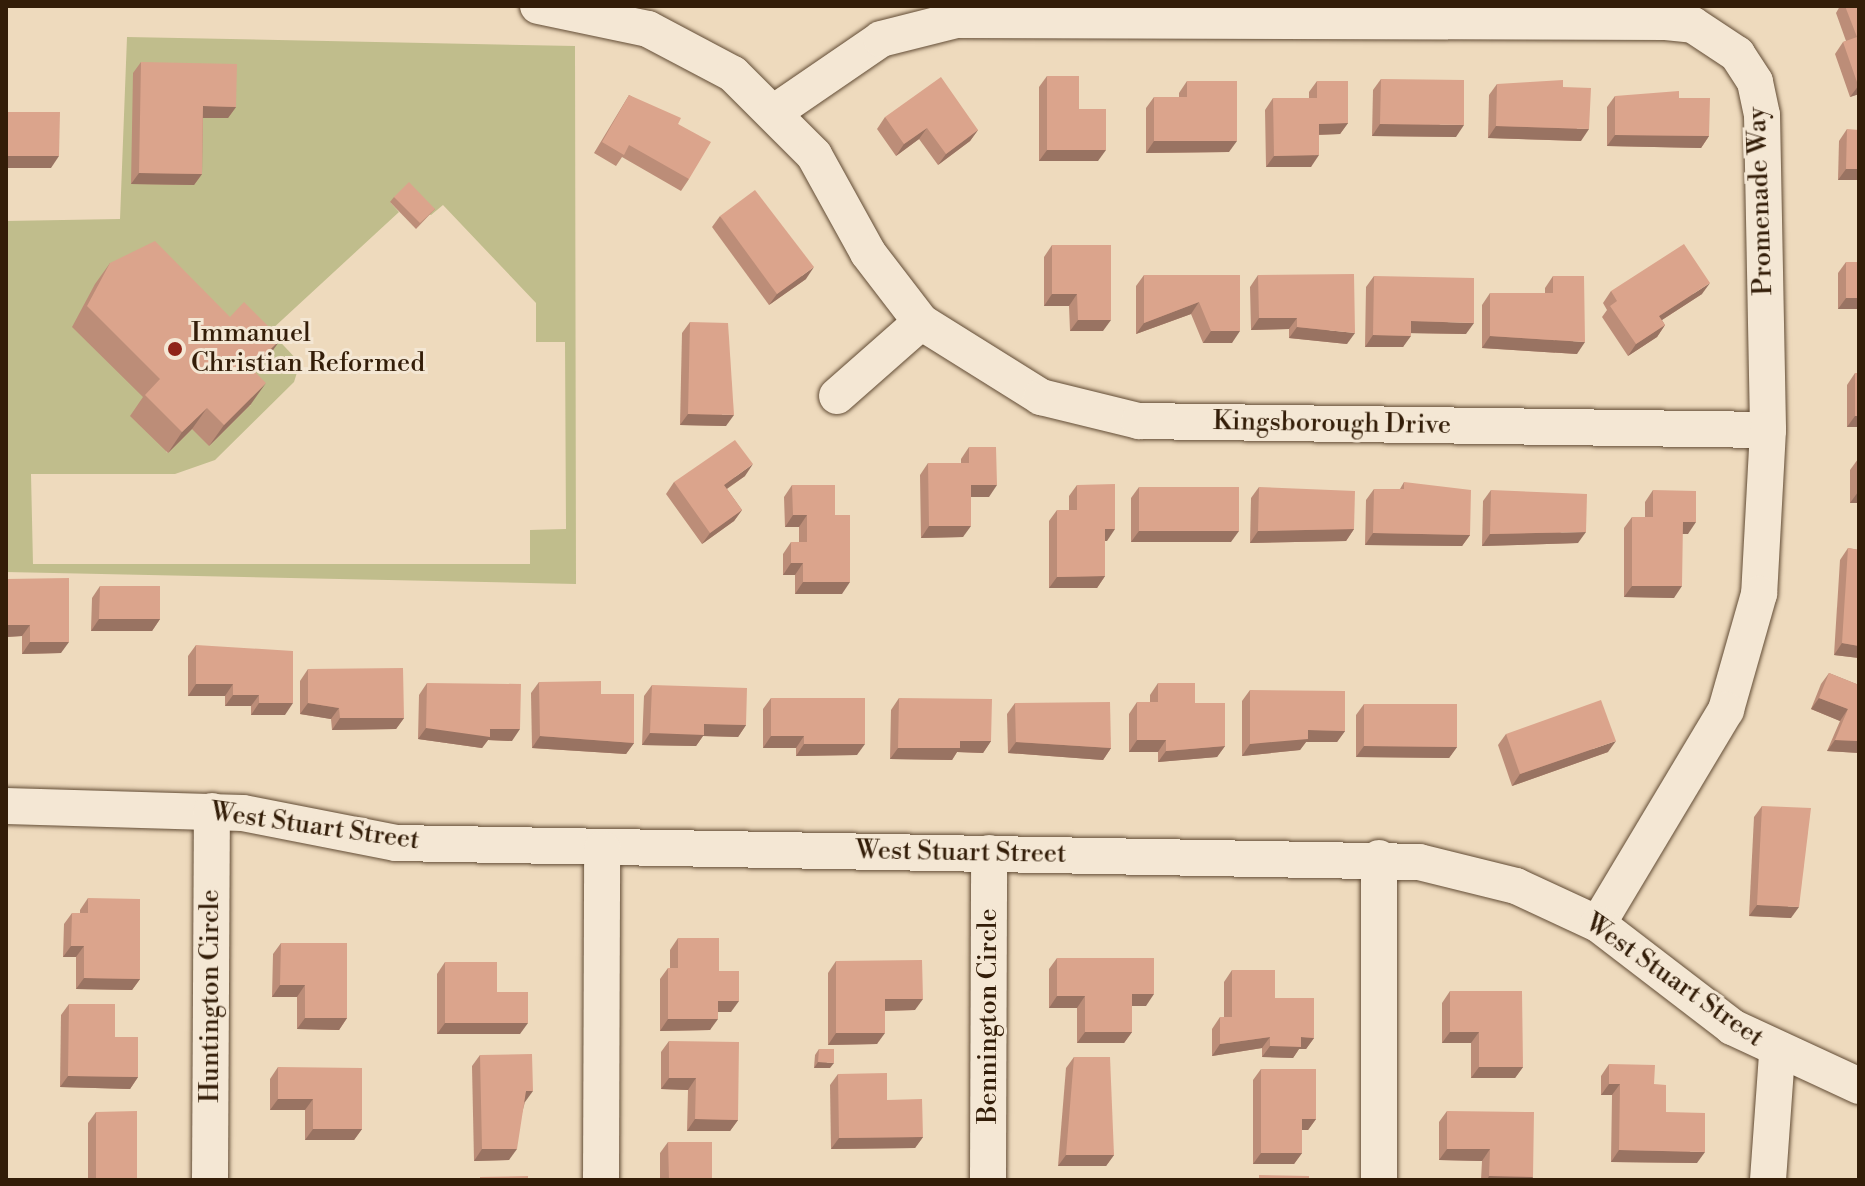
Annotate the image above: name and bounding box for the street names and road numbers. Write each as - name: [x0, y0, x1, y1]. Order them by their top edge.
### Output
- street label: Promenade Way: [1742, 106, 1780, 296]
- street label: Kingsborough Drive: [1213, 406, 1451, 442]
- street label: West Stuart Street: [209, 797, 421, 857]
- street label: West Stuart Street: [856, 836, 1066, 870]
- street label: Huntington Circle: [195, 889, 227, 1103]
- street label: Bennington Circle: [973, 908, 1005, 1124]
- street label: West Stuart Street: [1579, 908, 1769, 1054]

